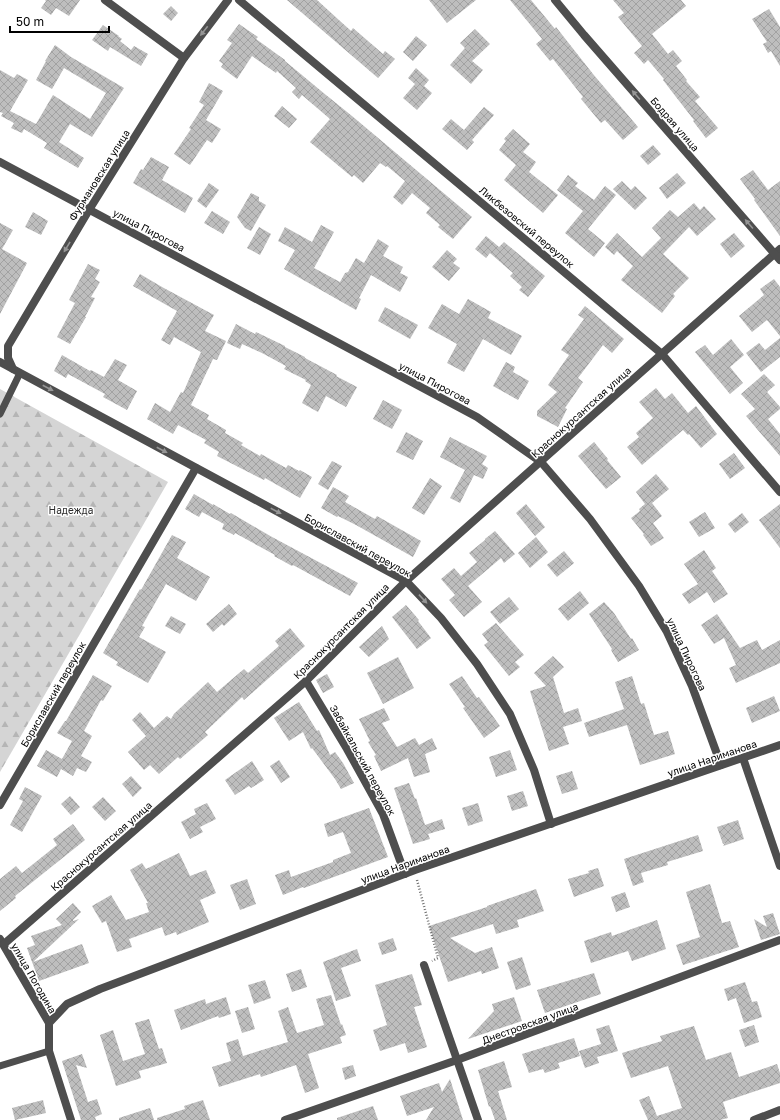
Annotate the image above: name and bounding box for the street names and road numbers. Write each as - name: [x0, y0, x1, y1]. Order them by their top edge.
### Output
- street label: Бодрая улица: [648, 94, 702, 154]
- street label: Фурмановская улица: [66, 127, 132, 223]
- street label: Ликбезовский переулок: [477, 184, 577, 270]
- street label: улица Пирогова: [111, 206, 187, 254]
- street label: улица Пирогова: [397, 359, 473, 407]
- street label: Краснокурсантская улица: [529, 364, 633, 460]
- street label: Бориславский переулок: [303, 511, 414, 579]
- street label: Краснокурсантская улица: [291, 581, 391, 681]
- street label: улица Пирогова: [665, 616, 709, 692]
- street label: Бориславский переулок: [18, 639, 88, 749]
- street label: Забайкальский переулок: [328, 703, 399, 818]
- street label: улица Нариманова: [666, 737, 758, 779]
- street label: Краснокурсантская улица: [48, 799, 154, 893]
- street label: улица Нариманова: [359, 842, 451, 886]
- street label: улица Погодина: [9, 941, 59, 1015]
- street label: Днестровская улица: [480, 1000, 580, 1046]

